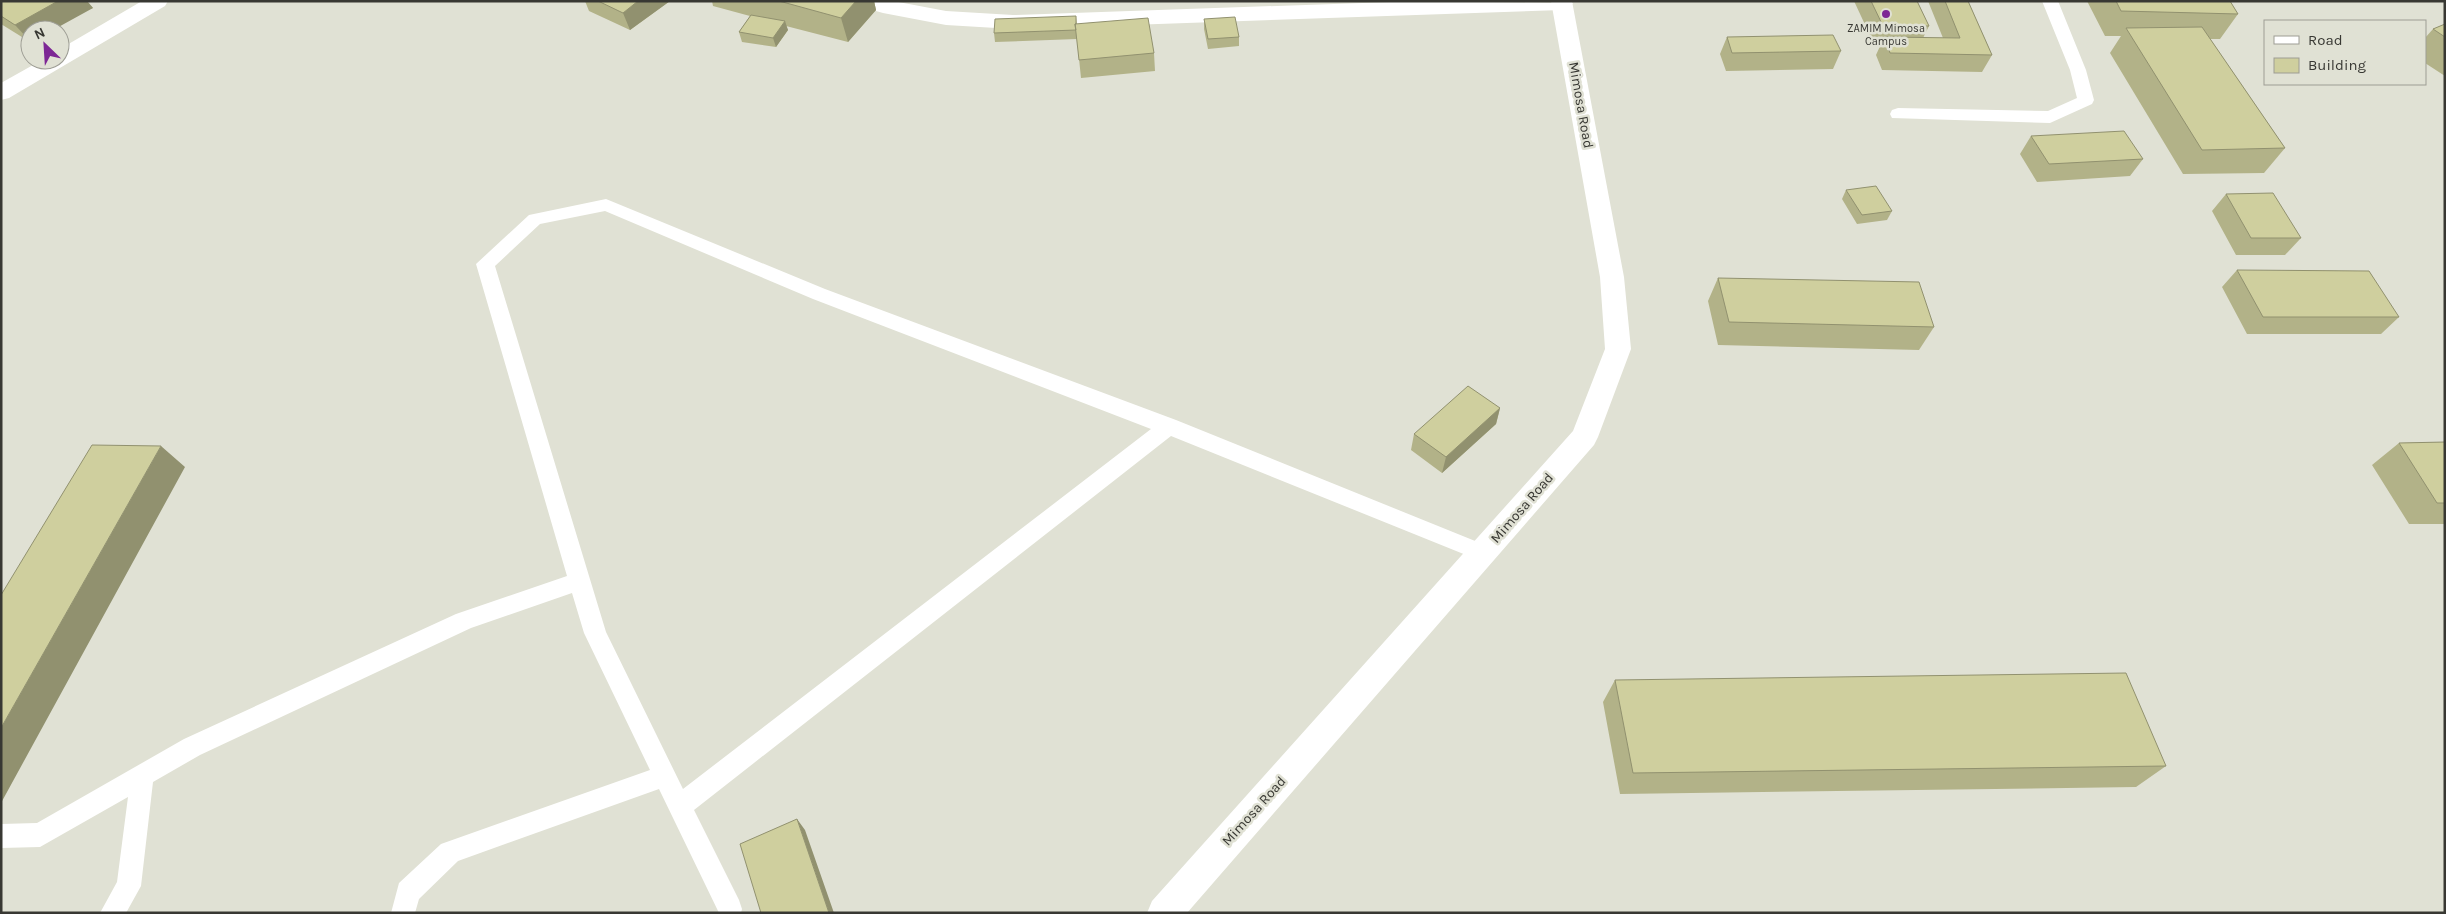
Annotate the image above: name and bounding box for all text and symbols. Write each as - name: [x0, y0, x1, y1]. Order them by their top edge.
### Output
- marker: ZAMIM Mimosa Campus: [1880, 8, 1892, 20]
- north arrow: [20, 20, 70, 70]
- legend: [2264, 20, 2426, 85]
- place label: ZAMIM Mimosa Campus: [1847, 22, 1925, 48]
- text: N: [32, 24, 48, 43]
- text: Road: [2308, 31, 2343, 49]
- text: Building: [2308, 56, 2366, 74]
- street label: Mimosa Road: [1565, 60, 1597, 150]
- street label: Mimosa Road: [1487, 469, 1557, 547]
- street label: Mimosa Road: [1218, 773, 1290, 849]

